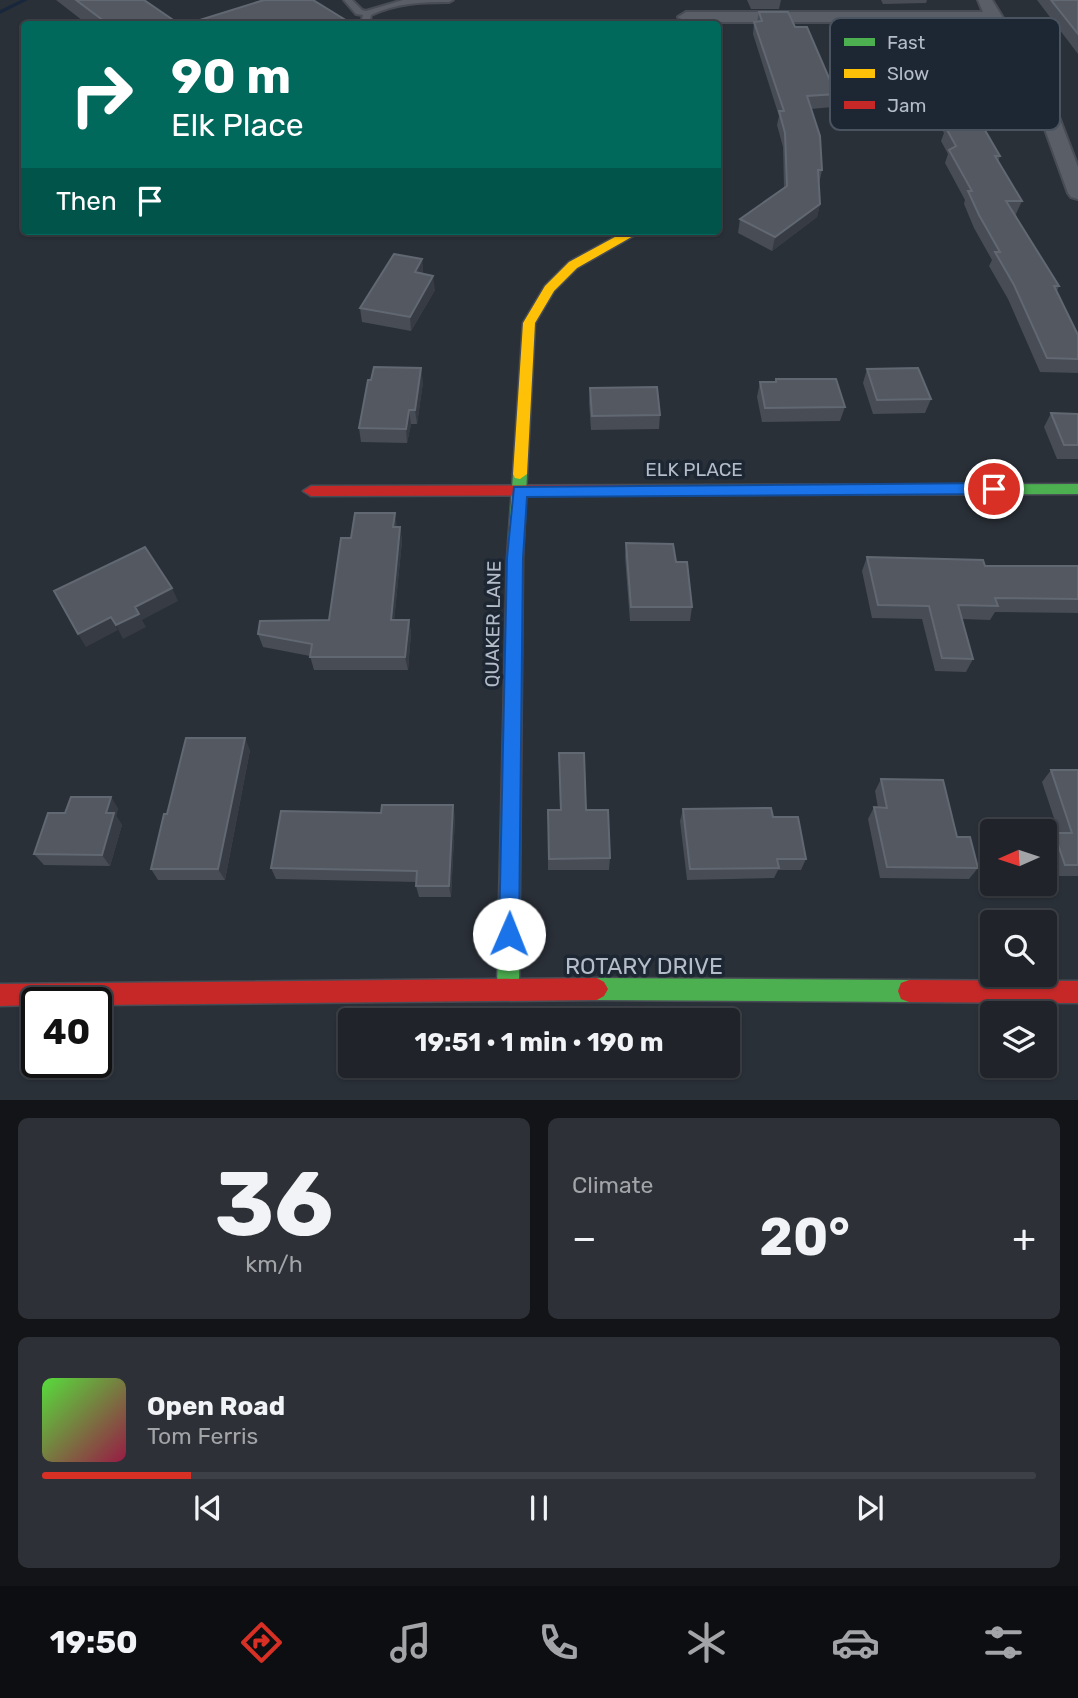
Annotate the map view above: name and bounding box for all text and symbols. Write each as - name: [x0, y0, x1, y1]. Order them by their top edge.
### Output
- legend: [830, 18, 1060, 130]
- text: Fast: [887, 31, 926, 54]
- text: 90 m: [171, 47, 291, 105]
- icon: right: [56, 49, 147, 140]
- text: Slow: [887, 62, 929, 85]
- text: Jam: [887, 94, 926, 117]
- text: Elk Place: [171, 106, 304, 144]
- icon: arrive: [131, 182, 169, 220]
- text: Then: [56, 186, 117, 217]
- street label: ELK PLACE: [645, 458, 743, 481]
- pin: [964, 459, 1024, 519]
- icon: arrive: [975, 470, 1013, 508]
- street label: QUAKER LANE: [480, 560, 506, 688]
- north arrow: [980, 819, 1057, 896]
- map controls: [980, 819, 1057, 1078]
- position arrow: [472, 897, 546, 971]
- button: search: [980, 910, 1057, 987]
- street label: ROTARY DRIVE: [565, 952, 723, 980]
- speed limit sign: 40: [21, 987, 112, 1078]
- button: layers: [980, 1001, 1057, 1078]
- text: 19:51 · 1 min · 190 m: [414, 1027, 664, 1058]
- text: 36: [214, 1150, 334, 1258]
- text: Climate: [572, 1171, 653, 1199]
- text: 20°: [759, 1206, 850, 1268]
- text: −: [572, 1215, 597, 1261]
- text: +: [1012, 1215, 1036, 1261]
- text: km/h: [245, 1250, 303, 1278]
- text: Open Road: [147, 1391, 285, 1422]
- text: Tom Ferris: [147, 1422, 258, 1450]
- icon: previous: [189, 1489, 227, 1527]
- icon: pause: [520, 1489, 558, 1527]
- icon: next: [851, 1489, 889, 1527]
- icon: directions: [237, 1618, 286, 1667]
- icon: music: [386, 1618, 435, 1667]
- icon: phone: [534, 1618, 583, 1667]
- icon: climate: [682, 1618, 731, 1667]
- icon: car: [831, 1618, 880, 1667]
- icon: filters: [979, 1618, 1028, 1667]
- text: 19:50: [50, 1623, 138, 1661]

